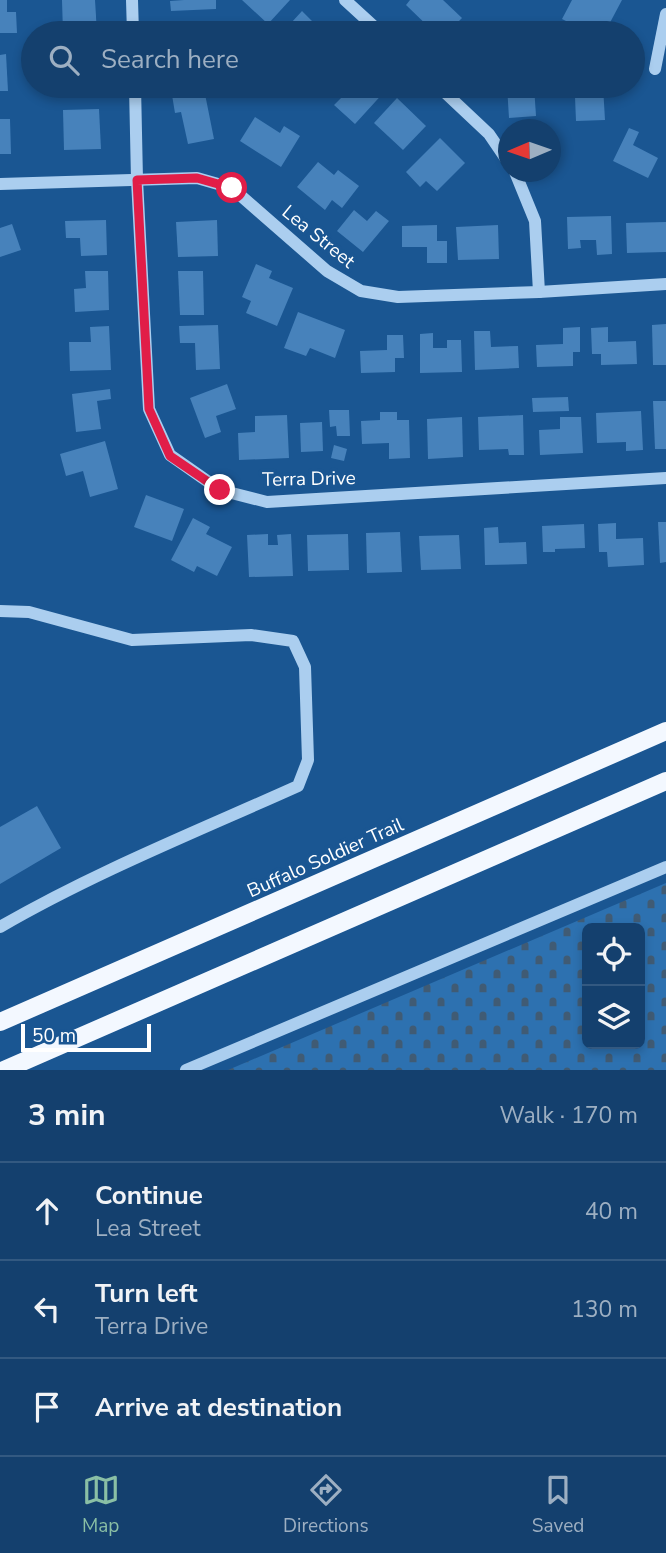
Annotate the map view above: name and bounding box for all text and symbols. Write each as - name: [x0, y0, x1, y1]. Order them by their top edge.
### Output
- search box: [21, 21, 645, 98]
- icon: search: [45, 41, 83, 79]
- text: Search here: [101, 42, 239, 77]
- north arrow: [498, 119, 561, 182]
- route start: [216, 172, 247, 203]
- street label: Lea Street: [276, 199, 361, 275]
- street label: Terra Drive: [262, 465, 356, 493]
- route end: [204, 474, 235, 505]
- street label: Buffalo Soldier Trail: [243, 812, 408, 904]
- map controls: [582, 923, 645, 1049]
- button: locate: [582, 923, 645, 986]
- button: layers: [582, 986, 645, 1049]
- scale bar: [21, 1021, 150, 1053]
- text: 50 m: [32, 1023, 76, 1049]
- text: 3 min: [28, 1095, 106, 1136]
- text: Walk · 170 m: [499, 1100, 638, 1131]
- text: Continue: [95, 1178, 203, 1213]
- icon: ahead: [28, 1192, 66, 1230]
- text: 40 m: [585, 1196, 638, 1227]
- text: Lea Street: [95, 1213, 200, 1244]
- text: Turn left: [95, 1276, 198, 1311]
- icon: left: [28, 1290, 66, 1328]
- text: 130 m: [571, 1294, 638, 1325]
- text: Terra Drive: [95, 1311, 208, 1342]
- icon: arrive: [28, 1388, 66, 1426]
- text: Arrive at destination: [95, 1390, 342, 1425]
- tab: Map: [82, 1471, 120, 1539]
- tab: Directions: [283, 1471, 369, 1539]
- tab: Saved: [532, 1471, 584, 1539]

